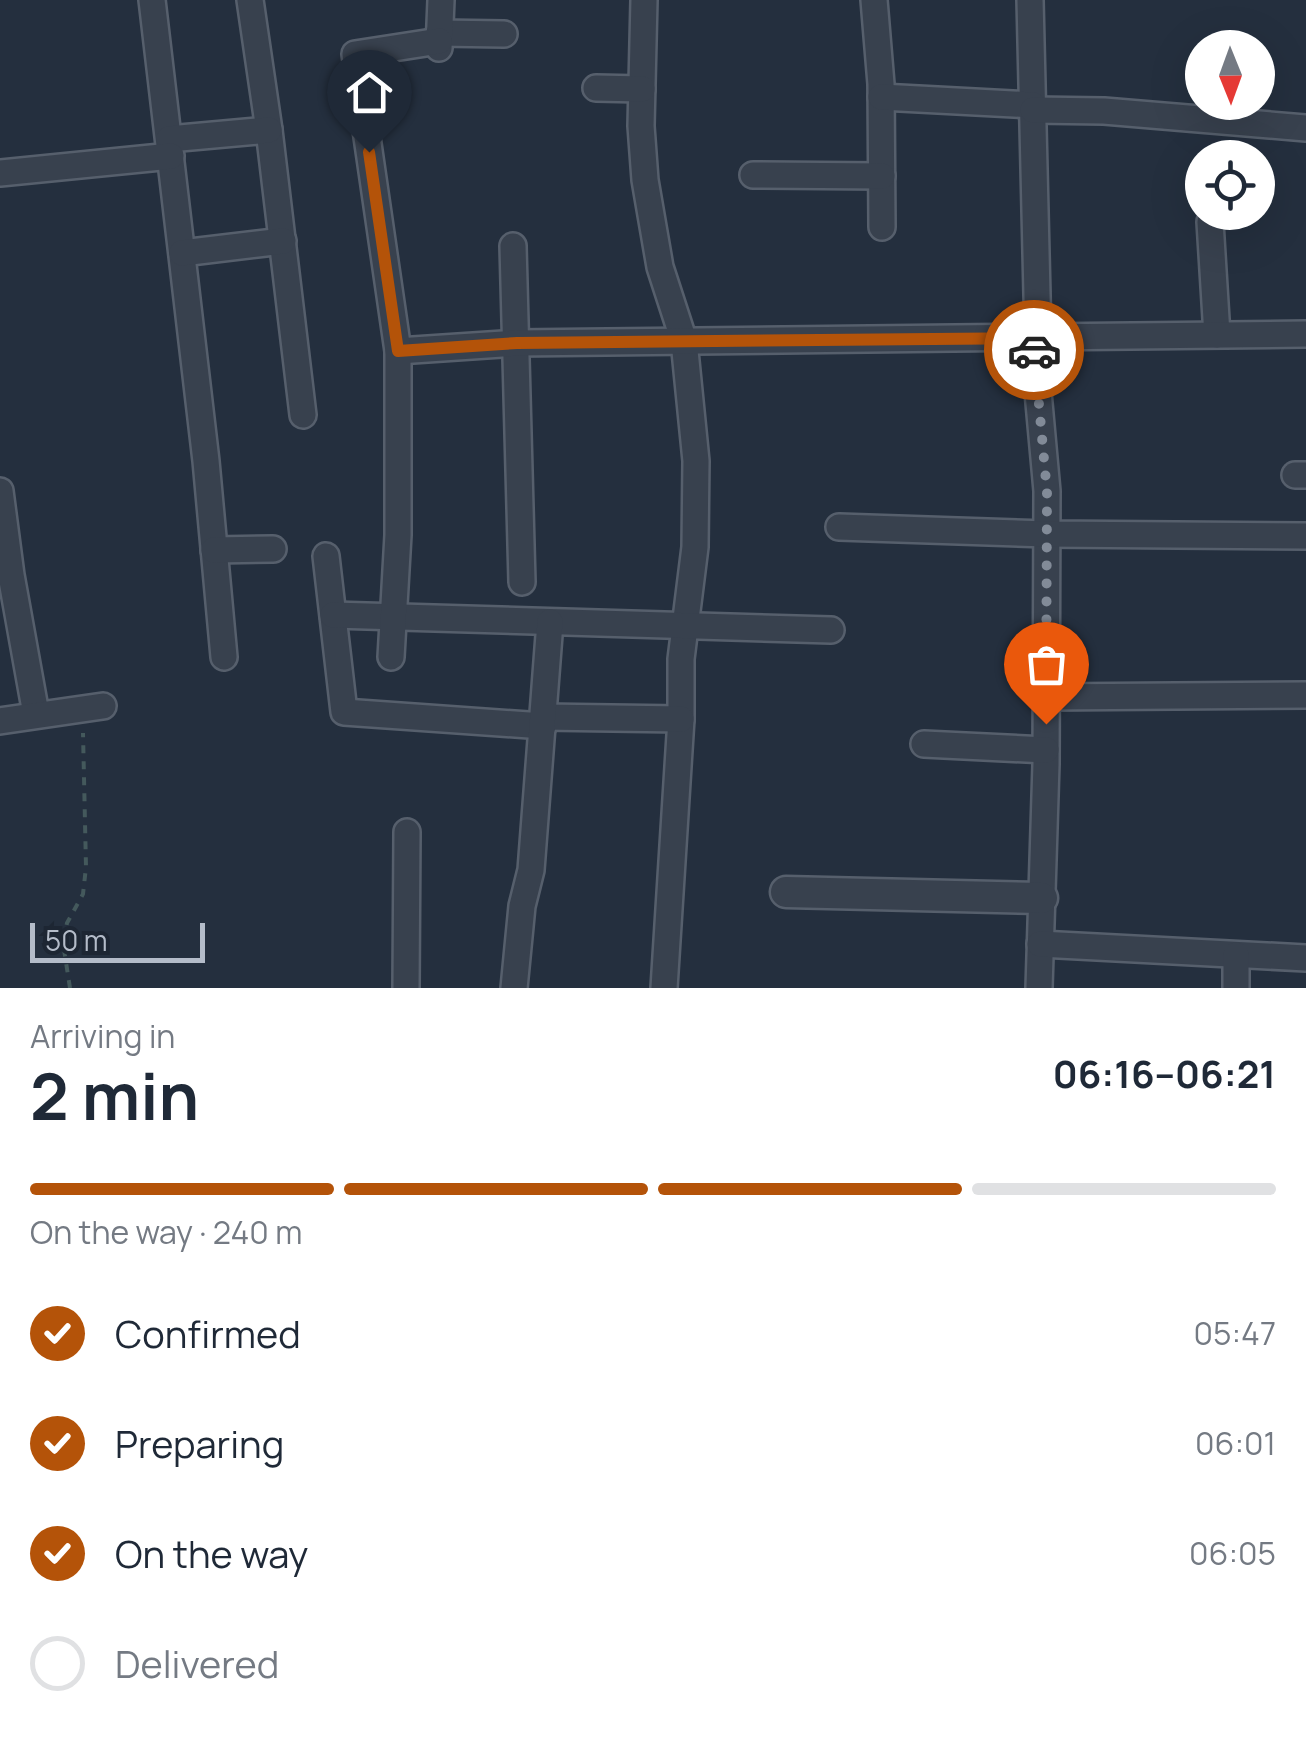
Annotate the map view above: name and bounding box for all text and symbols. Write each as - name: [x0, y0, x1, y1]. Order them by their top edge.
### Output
- north arrow: [1185, 30, 1275, 120]
- map controls: [1185, 30, 1275, 230]
- pin: [327, 50, 412, 153]
- icon: home: [342, 65, 397, 120]
- button: locate: [1185, 140, 1275, 230]
- courier: [984, 300, 1084, 400]
- icon: car: [1007, 323, 1062, 378]
- pin: [1004, 622, 1089, 725]
- icon: bag: [1019, 637, 1074, 692]
- scale bar: [30, 918, 205, 963]
- text: 50 m: [45, 921, 108, 959]
- text: Arriving in: [30, 1014, 175, 1058]
- text: 06:16–06:21: [1053, 1047, 1276, 1099]
- text: 2 min: [30, 1051, 199, 1140]
- text: On the way · 240 m: [30, 1210, 302, 1254]
- icon: check: [30, 1306, 85, 1361]
- text: Confirmed: [115, 1307, 301, 1359]
- text: 05:47: [1194, 1311, 1276, 1355]
- icon: check: [30, 1416, 85, 1471]
- text: Preparing: [115, 1417, 284, 1469]
- text: 06:01: [1195, 1421, 1276, 1465]
- icon: check: [30, 1526, 85, 1581]
- text: On the way: [115, 1527, 308, 1579]
- text: 06:05: [1189, 1531, 1276, 1575]
- text: Delivered: [115, 1637, 279, 1689]

